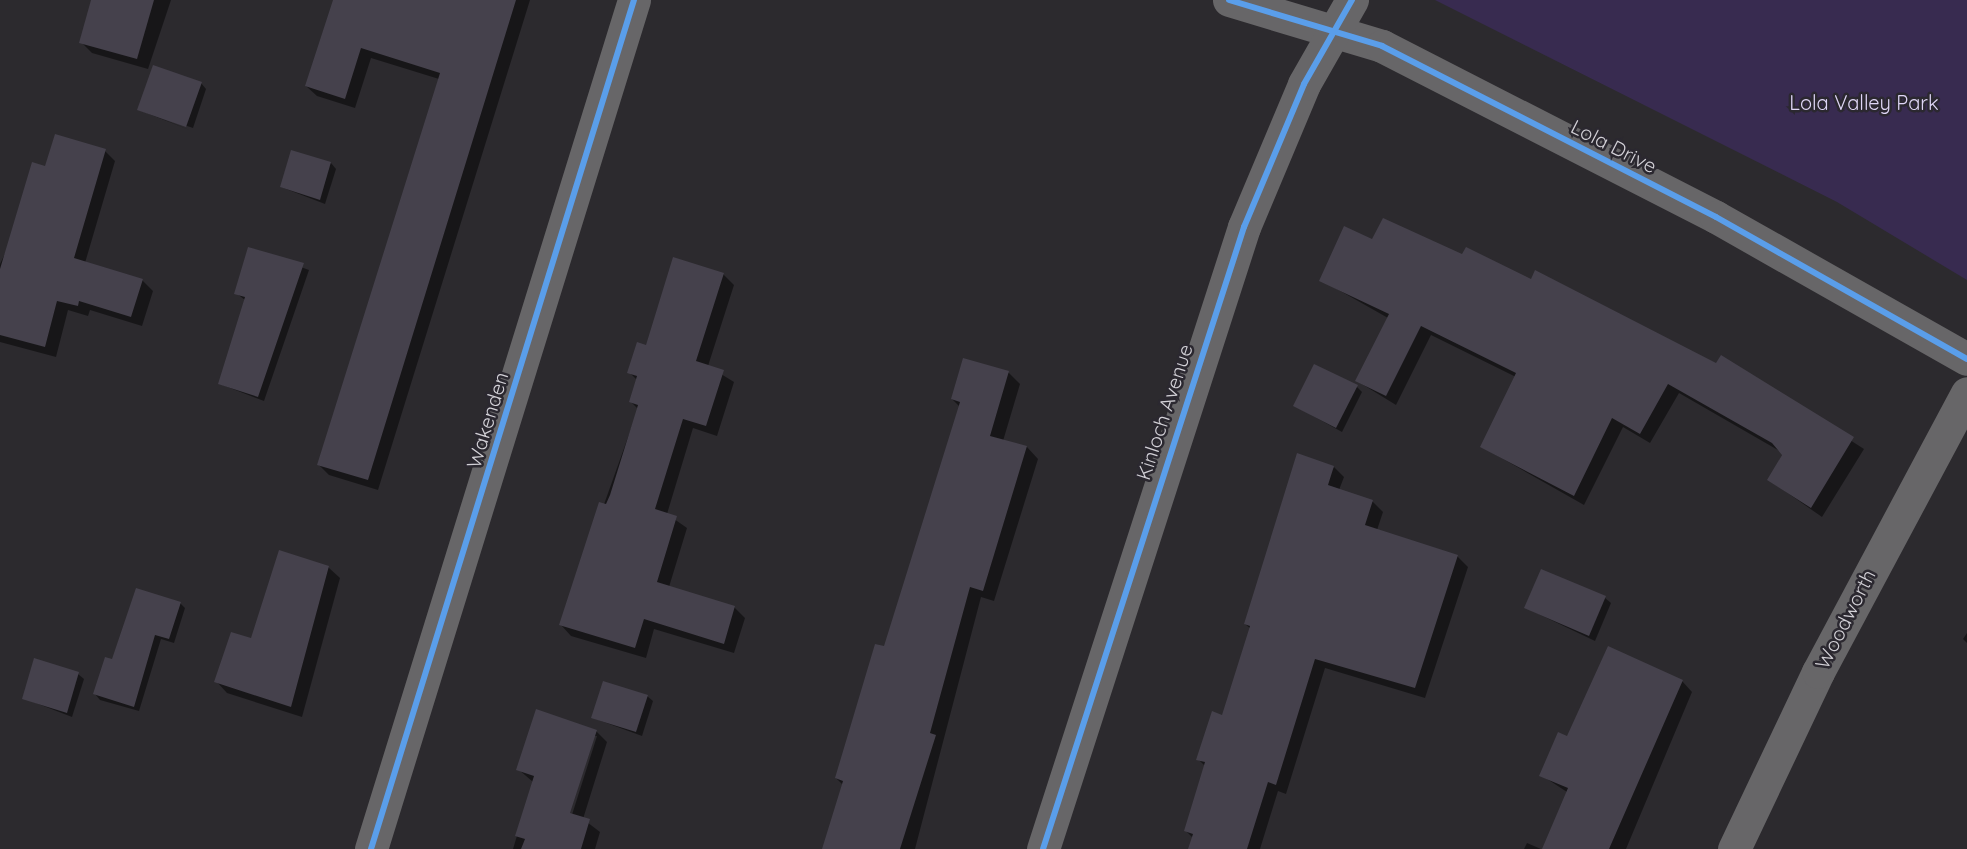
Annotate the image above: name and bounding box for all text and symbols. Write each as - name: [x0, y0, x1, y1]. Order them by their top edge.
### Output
- park label: Lola Valley Park: [1789, 90, 1939, 114]
- street label: Lola Drive: [1567, 114, 1661, 178]
- street label: Kinloch Avenue: [1131, 341, 1197, 483]
- street label: Wakenden: [461, 369, 513, 471]
- street label: Woodworth: [1810, 565, 1880, 673]

